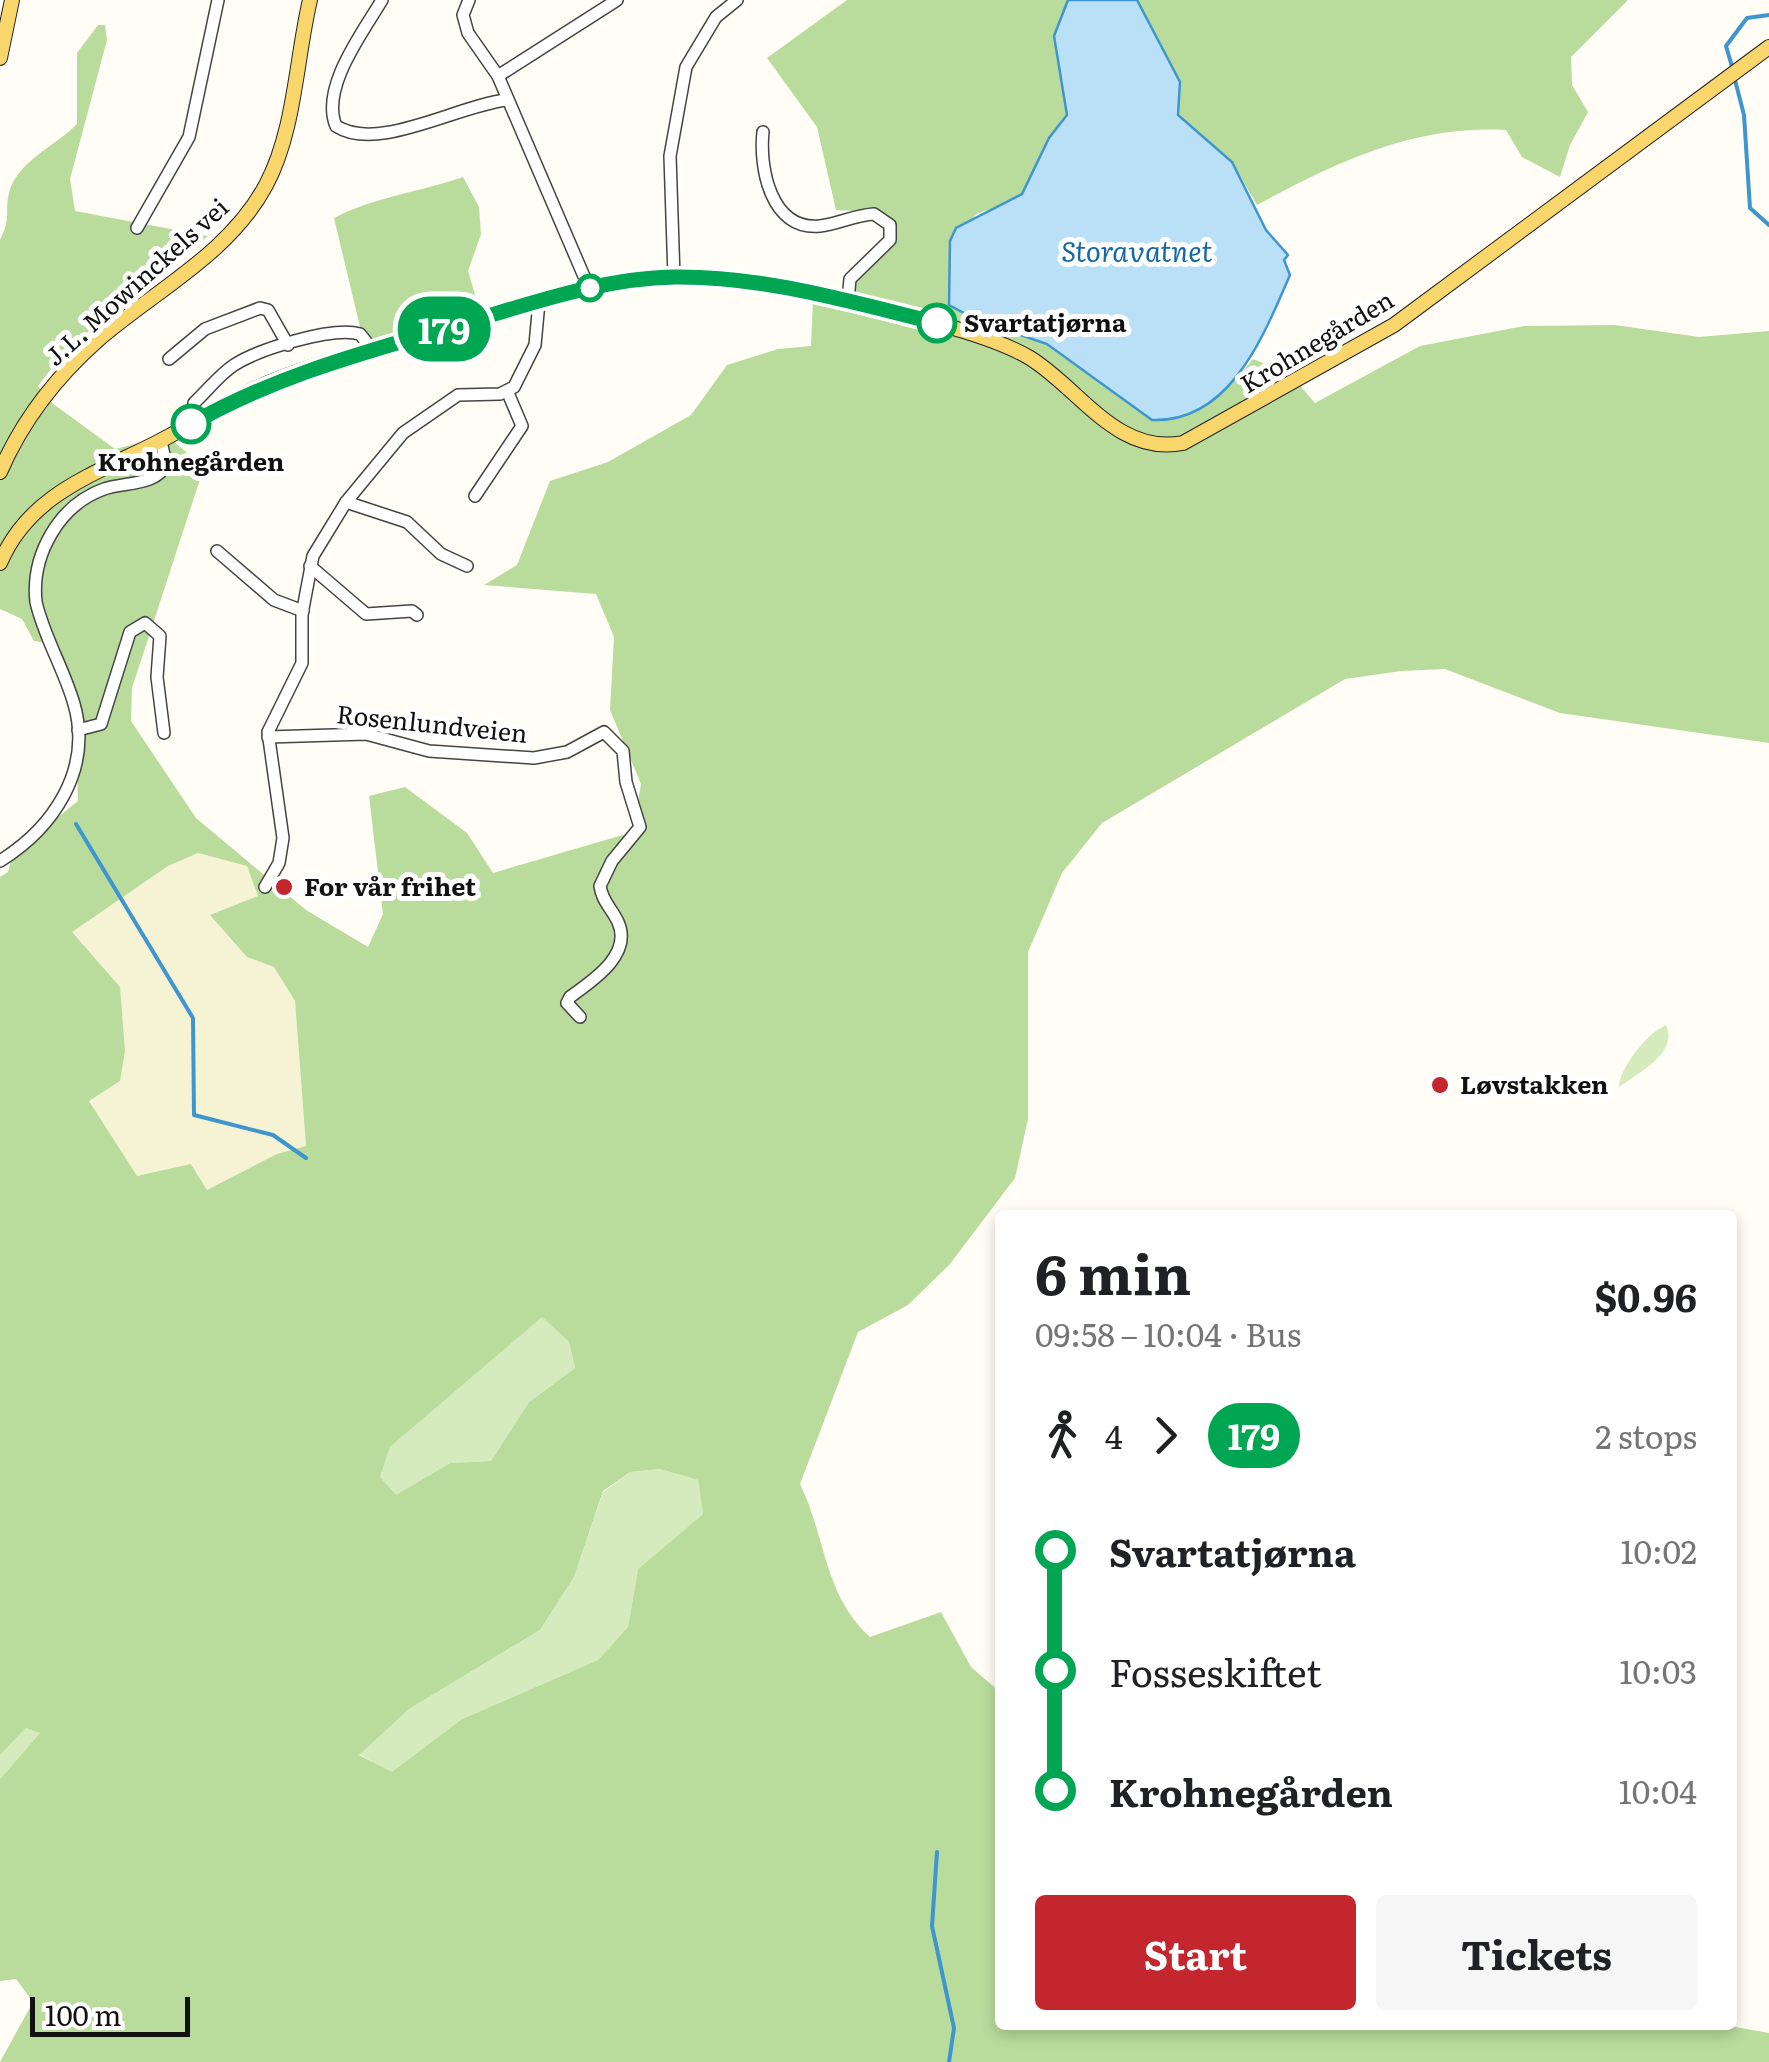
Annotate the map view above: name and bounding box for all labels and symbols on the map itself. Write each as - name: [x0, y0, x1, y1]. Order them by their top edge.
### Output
- street label: J.L. Mowinckels vei: [36, 188, 236, 373]
- water label: Storavatnet: [1061, 229, 1213, 271]
- unlabelled marker: [577, 275, 603, 301]
- street label: Krohnegården: [1232, 280, 1400, 401]
- line badge: 179: [386, 296, 502, 362]
- place label: Svartatjørna: [964, 303, 1127, 340]
- marker: Svartatjørna: [918, 304, 956, 342]
- marker: Krohnegården: [172, 405, 210, 443]
- place label: Krohnegården: [98, 442, 284, 479]
- street label: Rosenlundveien: [335, 694, 529, 751]
- place label: For vår frihet: [304, 867, 476, 904]
- marker: For vår frihet: [273, 876, 295, 898]
- place label: Løvstakken: [1460, 1065, 1609, 1102]
- marker: Løvstakken: [1429, 1074, 1451, 1096]
- scale bar: [30, 1992, 190, 2036]

